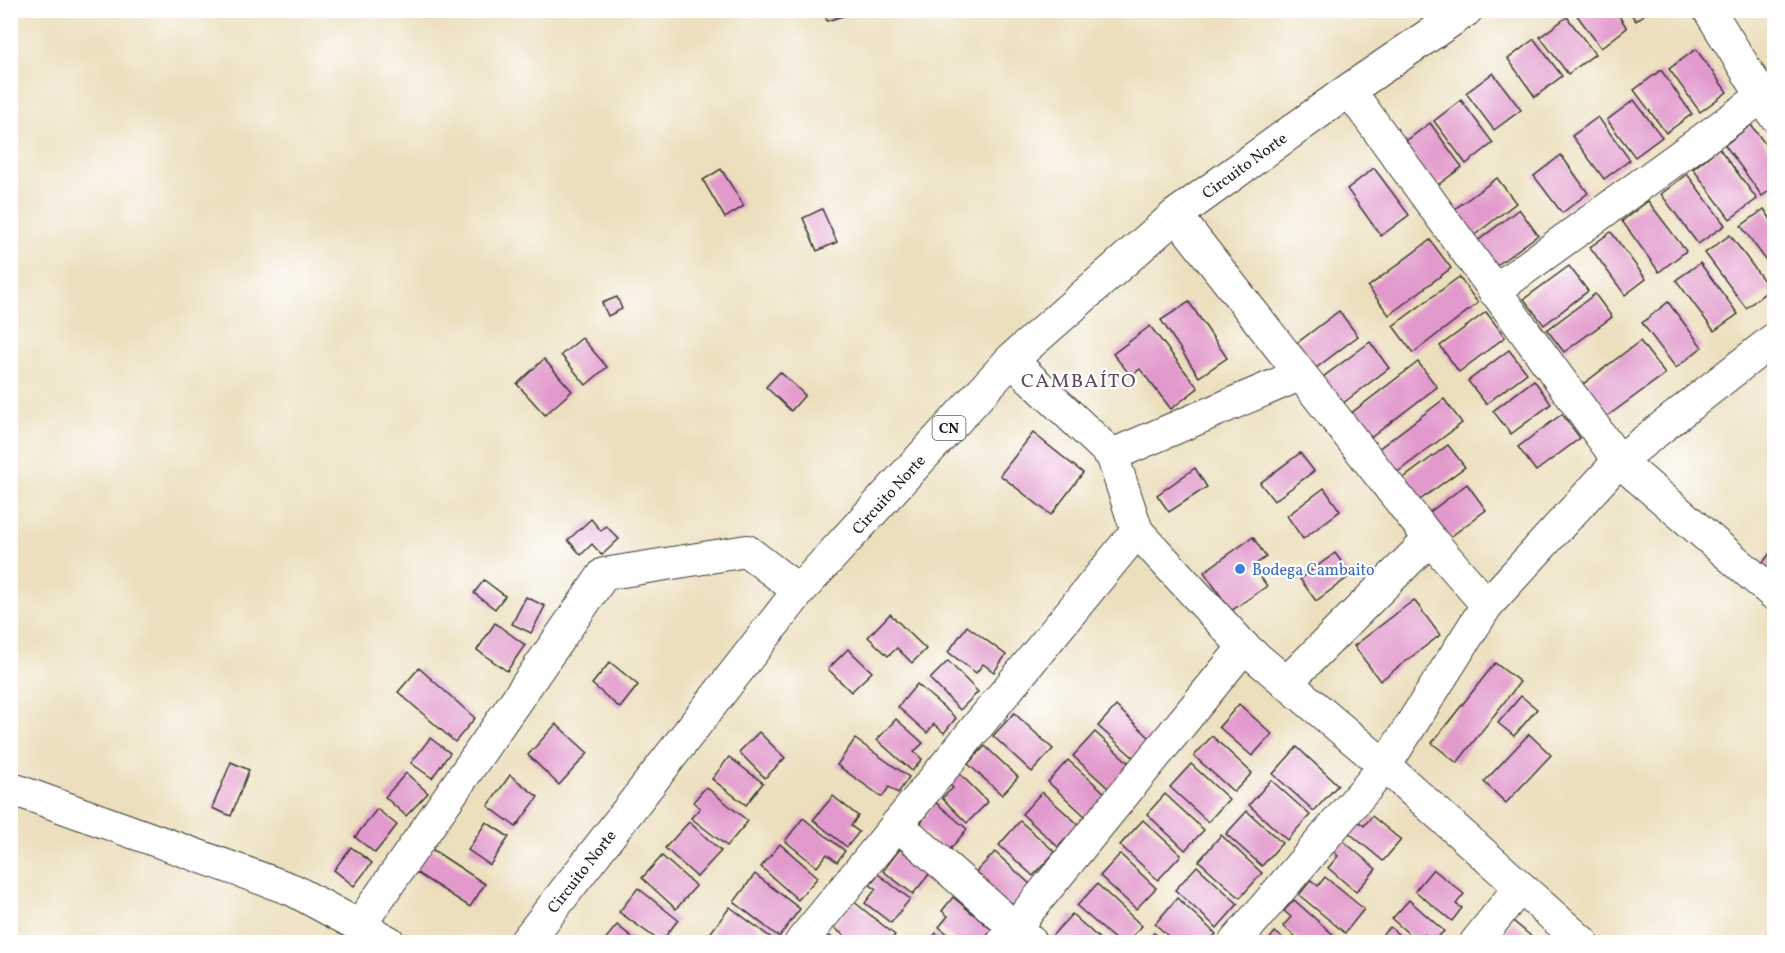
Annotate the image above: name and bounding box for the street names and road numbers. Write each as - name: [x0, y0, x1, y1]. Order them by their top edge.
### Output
- street label: Circuito Norte: [1198, 128, 1292, 205]
- road number: CN: [932, 416, 966, 440]
- street label: Circuito Norte: [848, 451, 931, 540]
- street label: Circuito Norte: [543, 826, 622, 919]

